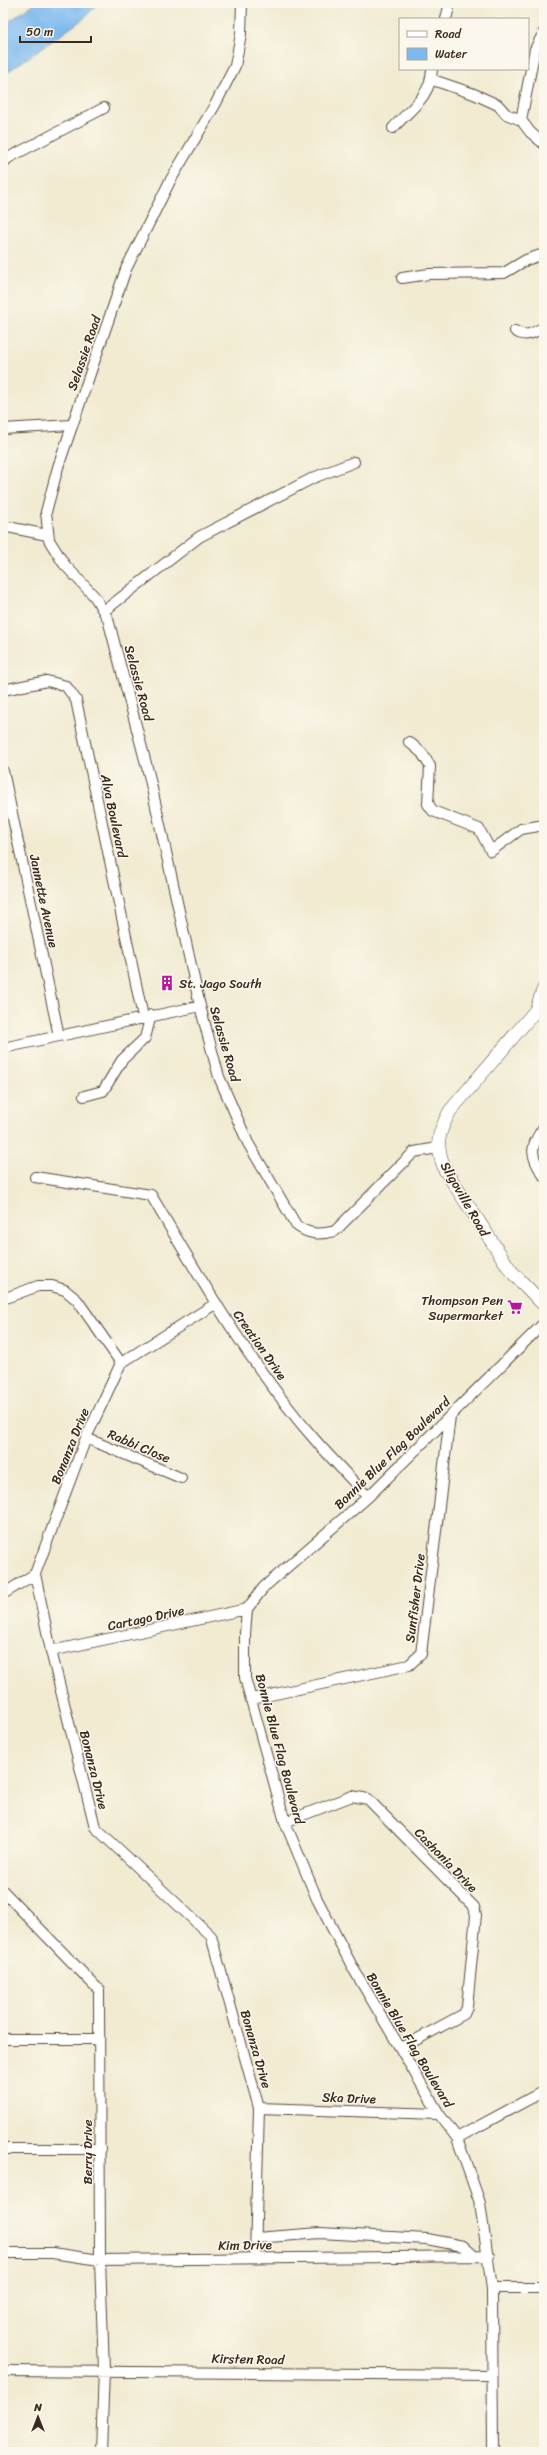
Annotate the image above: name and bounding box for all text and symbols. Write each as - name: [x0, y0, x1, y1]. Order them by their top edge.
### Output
- scale bar: [20, 18, 91, 44]
- legend: [399, 18, 529, 70]
- text: 50 m: [26, 21, 53, 43]
- text: Road: [435, 23, 462, 45]
- text: Water: [435, 43, 468, 65]
- street label: Selassie Road: [60, 311, 108, 394]
- street label: Selassie Road: [118, 642, 160, 725]
- street label: Alva Boulevard: [94, 771, 134, 861]
- street label: Jannette Avenue: [23, 851, 65, 950]
- place label: St. Jago South: [179, 972, 262, 995]
- building icon: St. Jago South: [158, 974, 176, 992]
- street label: Selassie Road: [203, 1003, 247, 1086]
- street label: Sligoville Road: [434, 1157, 496, 1242]
- place label: Thompson Pen Supermarket: [421, 1289, 504, 1327]
- supermarket icon: Thompson Pen Supermarket: [506, 1298, 524, 1316]
- street label: Creation Drive: [227, 1305, 293, 1385]
- street label: Bonnie Blue Flag Boulevard: [328, 1390, 457, 1515]
- street label: Bonanza Drive: [44, 1404, 96, 1488]
- street label: Rabbi Close: [104, 1422, 174, 1470]
- street label: Sunfisher Drive: [398, 1552, 432, 1644]
- street label: Cartago Drive: [105, 1599, 187, 1637]
- street label: Bonnie Blue Flag Boulevard: [249, 1671, 311, 1828]
- street label: Bonanza Drive: [73, 1728, 115, 1812]
- street label: Cashonia Drive: [409, 1822, 483, 1898]
- street label: Bonnie Blue Flag Boulevard: [360, 1968, 460, 2113]
- street label: Bonanza Drive: [234, 2007, 278, 2091]
- street label: Ska Drive: [322, 2086, 376, 2110]
- street label: Berry Drive: [76, 2119, 99, 2185]
- street label: Kim Drive: [218, 2233, 272, 2257]
- street label: Kirsten Road: [211, 2347, 286, 2371]
- north arrow: [18, 2397, 58, 2437]
- text: N: [33, 2398, 42, 2417]

